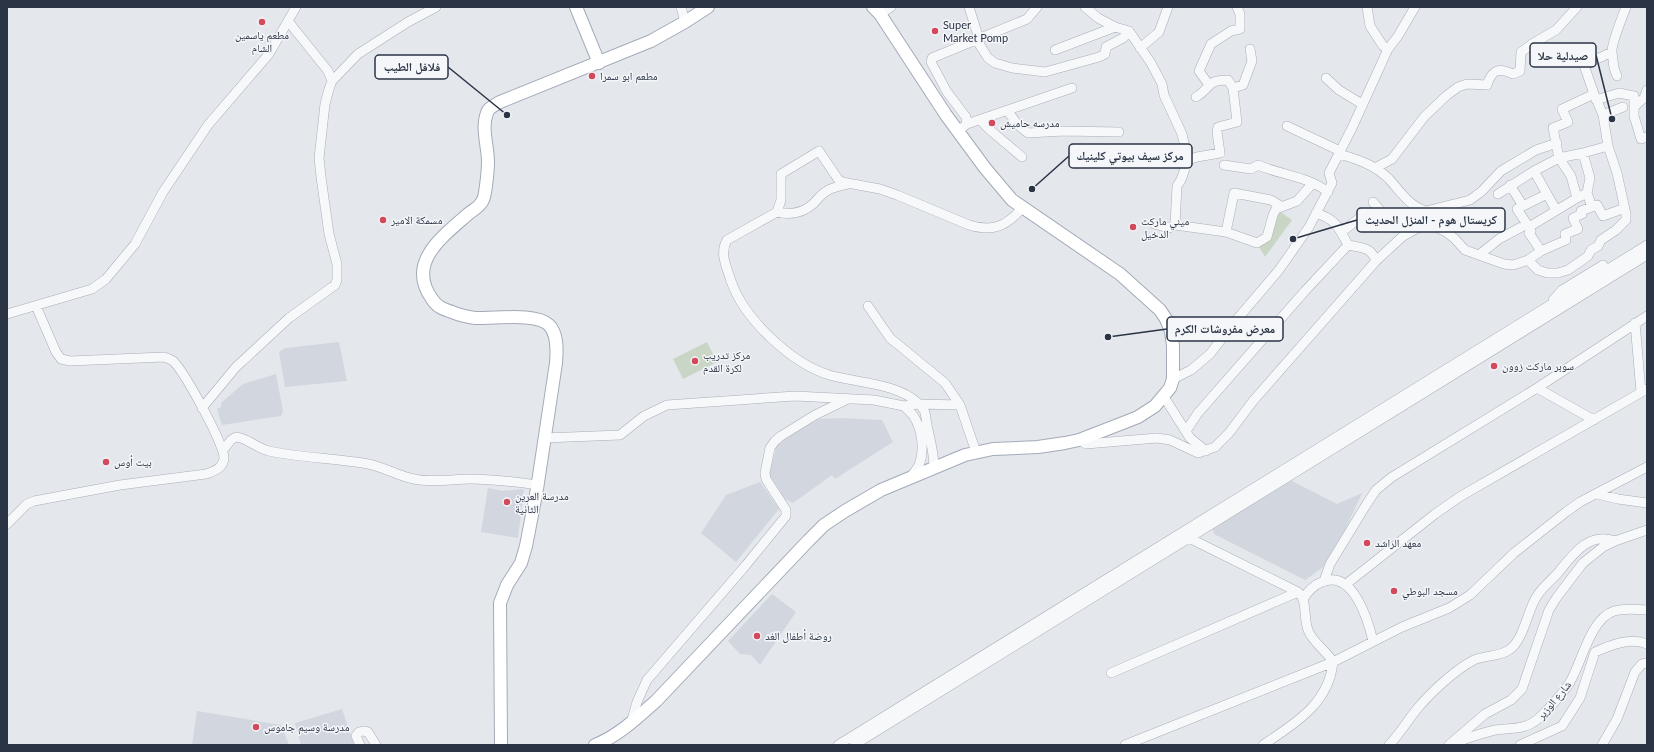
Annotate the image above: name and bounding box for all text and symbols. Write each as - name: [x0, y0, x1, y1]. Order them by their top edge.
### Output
- marker: مطعم ياسمين الشام: [257, 17, 267, 27]
- place label: Super Market Pomp: [943, 18, 1008, 44]
- marker: Super Market Pomp: [930, 26, 940, 36]
- place label: مطعم ياسمين الشام: [235, 28, 289, 55]
- callout: صيدلية حلا: [1530, 43, 1596, 67]
- text: صيدلية حلا: [1538, 48, 1588, 63]
- callout: فلافل الطيب: [375, 55, 448, 79]
- text: فلافل الطيب: [384, 59, 440, 75]
- place label: مطعم ابو سمرا: [600, 69, 658, 84]
- marker: مطعم ابو سمرا: [587, 71, 597, 81]
- place label: مدرسه حاميش: [1000, 116, 1059, 130]
- marker: مدرسه حاميش: [987, 118, 997, 128]
- callout: مركز سيف بيوتي كلينيك: [1069, 144, 1192, 168]
- text: مركز سيف بيوتي كلينيك: [1076, 148, 1184, 166]
- callout: كريستال هوم - المنزل الحديث: [1357, 208, 1505, 232]
- text: كريستال هوم - المنزل الحديث: [1365, 212, 1498, 228]
- place label: مسمكة الامير: [390, 213, 442, 226]
- place label: ميني ماركت الدخيل: [1141, 214, 1189, 241]
- marker: مسمكة الامير: [378, 215, 388, 225]
- marker: ميني ماركت الدخيل: [1128, 222, 1138, 232]
- callout: معرض مفروشات الكرم: [1167, 317, 1283, 341]
- text: معرض مفروشات الكرم: [1175, 321, 1276, 337]
- place label: مركز تدريب لكرة القدم: [703, 348, 750, 375]
- marker: مركز تدريب لكرة القدم: [690, 356, 700, 366]
- place label: سوبر ماركت زوون: [1502, 359, 1574, 373]
- marker: سوبر ماركت زوون: [1489, 361, 1499, 371]
- place label: بيت أوس: [114, 455, 152, 469]
- marker: بيت أوس: [101, 457, 111, 467]
- place label: مدرسة العرين الثانية: [515, 489, 569, 515]
- marker: مدرسة العرين الثانية: [502, 497, 512, 507]
- place label: معهد الراشد: [1375, 536, 1421, 549]
- marker: معهد الراشد: [1362, 538, 1372, 548]
- place label: مسجد البوطي: [1402, 584, 1458, 600]
- marker: مسجد البوطي: [1389, 586, 1399, 596]
- place label: روضة أطفال الغد: [765, 629, 832, 643]
- marker: روضة أطفال الغد: [752, 631, 762, 641]
- street label: شارع الوزير: [1533, 678, 1574, 723]
- place label: مدرسة وسيم جاموس: [264, 720, 350, 735]
- marker: مدرسة وسيم جاموس: [251, 722, 261, 732]

